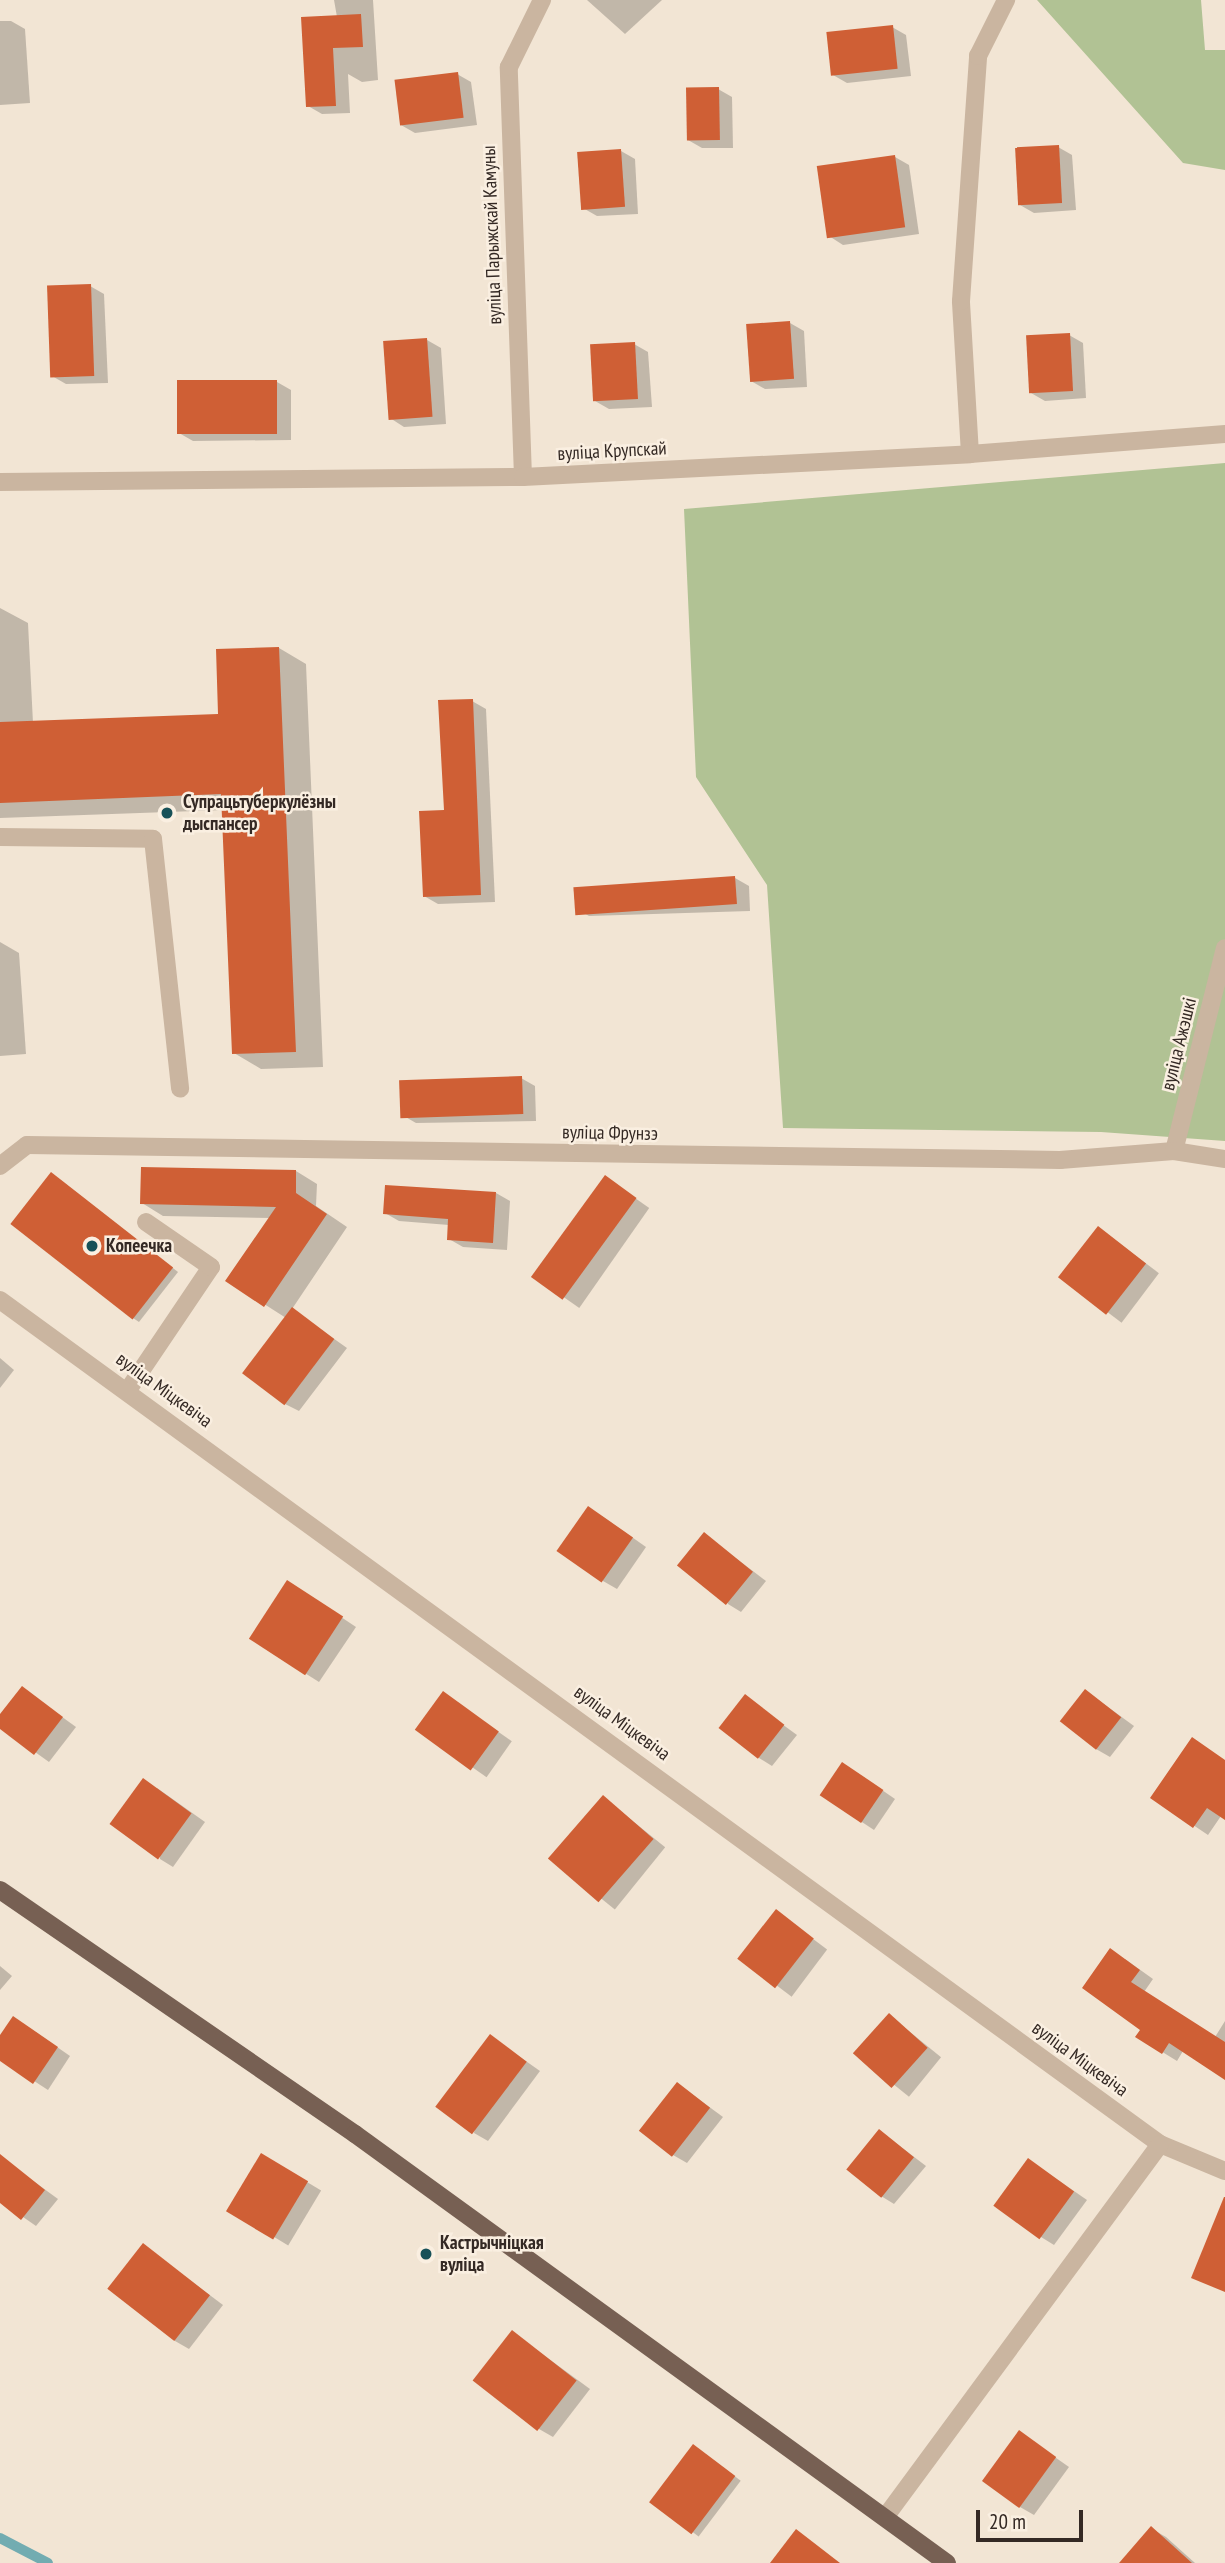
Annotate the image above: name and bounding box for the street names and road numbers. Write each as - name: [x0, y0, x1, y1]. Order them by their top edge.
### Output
- street label: вуліца Парыжскай Камуны: [477, 145, 507, 325]
- street label: вуліца Крупскай: [557, 437, 667, 465]
- street label: вуліца Ажэшкі: [1156, 995, 1202, 1093]
- street label: вуліца Фрунзэ: [562, 1121, 658, 1145]
- street label: вуліца Міцкевіча: [112, 1348, 216, 1432]
- street label: вуліца Міцкевіча: [570, 1681, 674, 1765]
- street label: вуліца Міцкевіча: [1028, 2017, 1132, 2101]

